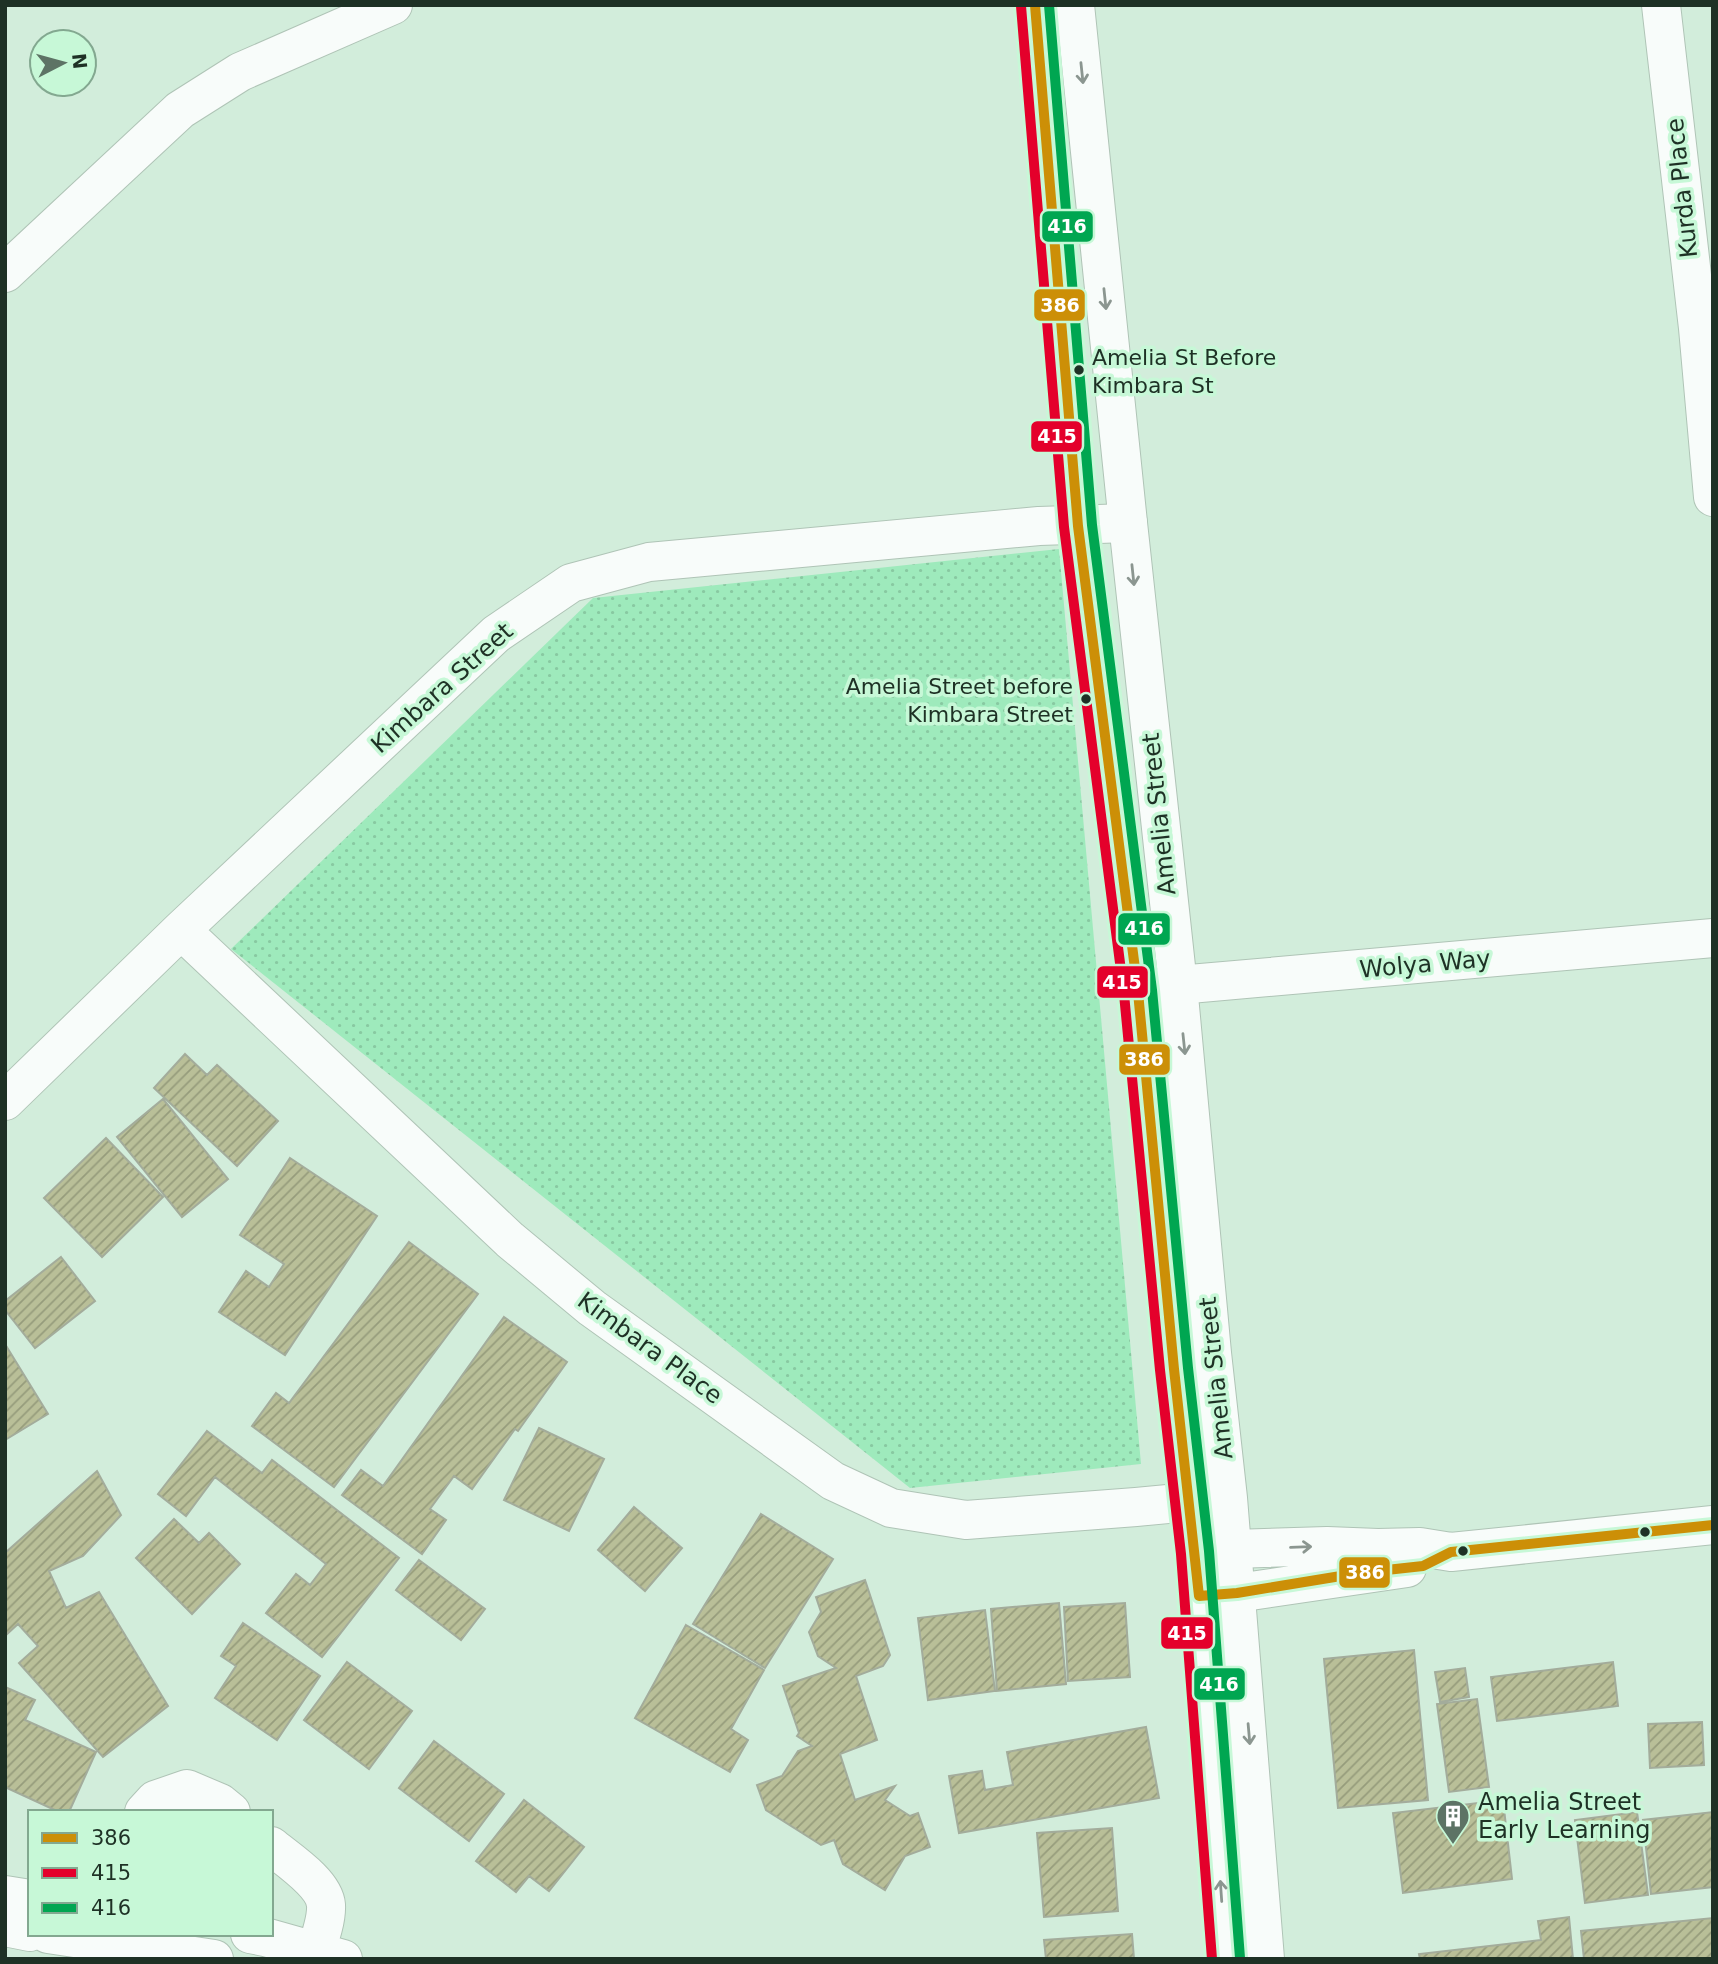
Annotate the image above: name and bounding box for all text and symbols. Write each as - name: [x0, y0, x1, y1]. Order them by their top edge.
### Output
- north arrow: [28, 28, 98, 98]
- text: N: [68, 52, 92, 70]
- one-way arrow: [1076, 61, 1089, 84]
- street label: Kurda Place: [1661, 117, 1703, 259]
- line badge: 416: [1041, 210, 1094, 243]
- text: 416: [1047, 215, 1087, 237]
- line badge: 386: [1033, 288, 1086, 322]
- one-way arrow: [1099, 288, 1112, 310]
- text: 386: [1040, 294, 1080, 316]
- place label: Amelia St Before Kimbara St: [1092, 345, 1276, 398]
- marker: Amelia St Before Kimbara St: [1072, 363, 1086, 377]
- line badge: 415: [1030, 420, 1083, 453]
- text: 415: [1037, 425, 1077, 447]
- one-way arrow: [1127, 563, 1140, 585]
- street label: Kimbara Street: [365, 617, 519, 759]
- place label: Amelia Street before Kimbara Street: [846, 674, 1073, 727]
- marker: Amelia Street before Kimbara Street: [1079, 692, 1093, 706]
- street label: Amelia Street: [1137, 731, 1181, 897]
- line badge: 416: [1117, 912, 1171, 946]
- text: 416: [1124, 917, 1164, 939]
- street label: Wolya Way: [1358, 944, 1492, 984]
- line badge: 415: [1096, 965, 1149, 999]
- text: 415: [1102, 971, 1142, 993]
- one-way arrow: [1177, 1033, 1190, 1055]
- line badge: 386: [1118, 1043, 1171, 1076]
- text: 386: [1124, 1048, 1164, 1070]
- street label: Kimbara Place: [572, 1286, 728, 1410]
- street label: Amelia Street: [1194, 1295, 1238, 1461]
- unlabelled marker: [1638, 1525, 1652, 1539]
- one-way arrow: [1290, 1540, 1313, 1554]
- unlabelled marker: [1456, 1544, 1470, 1558]
- line badge: 386: [1338, 1556, 1391, 1589]
- text: 386: [1345, 1561, 1385, 1583]
- line badge: 415: [1160, 1616, 1214, 1650]
- text: 415: [1167, 1622, 1207, 1644]
- line badge: 416: [1193, 1667, 1246, 1701]
- text: 416: [1199, 1673, 1239, 1695]
- one-way arrow: [1243, 1722, 1256, 1745]
- place label: Amelia Street Early Learning: [1478, 1788, 1650, 1844]
- building icon: Amelia Street Early Learning: [1434, 1797, 1472, 1846]
- legend: [28, 1810, 273, 1936]
- text: 386: [91, 1826, 131, 1850]
- text: 415: [91, 1861, 131, 1885]
- one-way arrow: [1214, 1880, 1227, 1902]
- text: 416: [91, 1896, 131, 1920]

